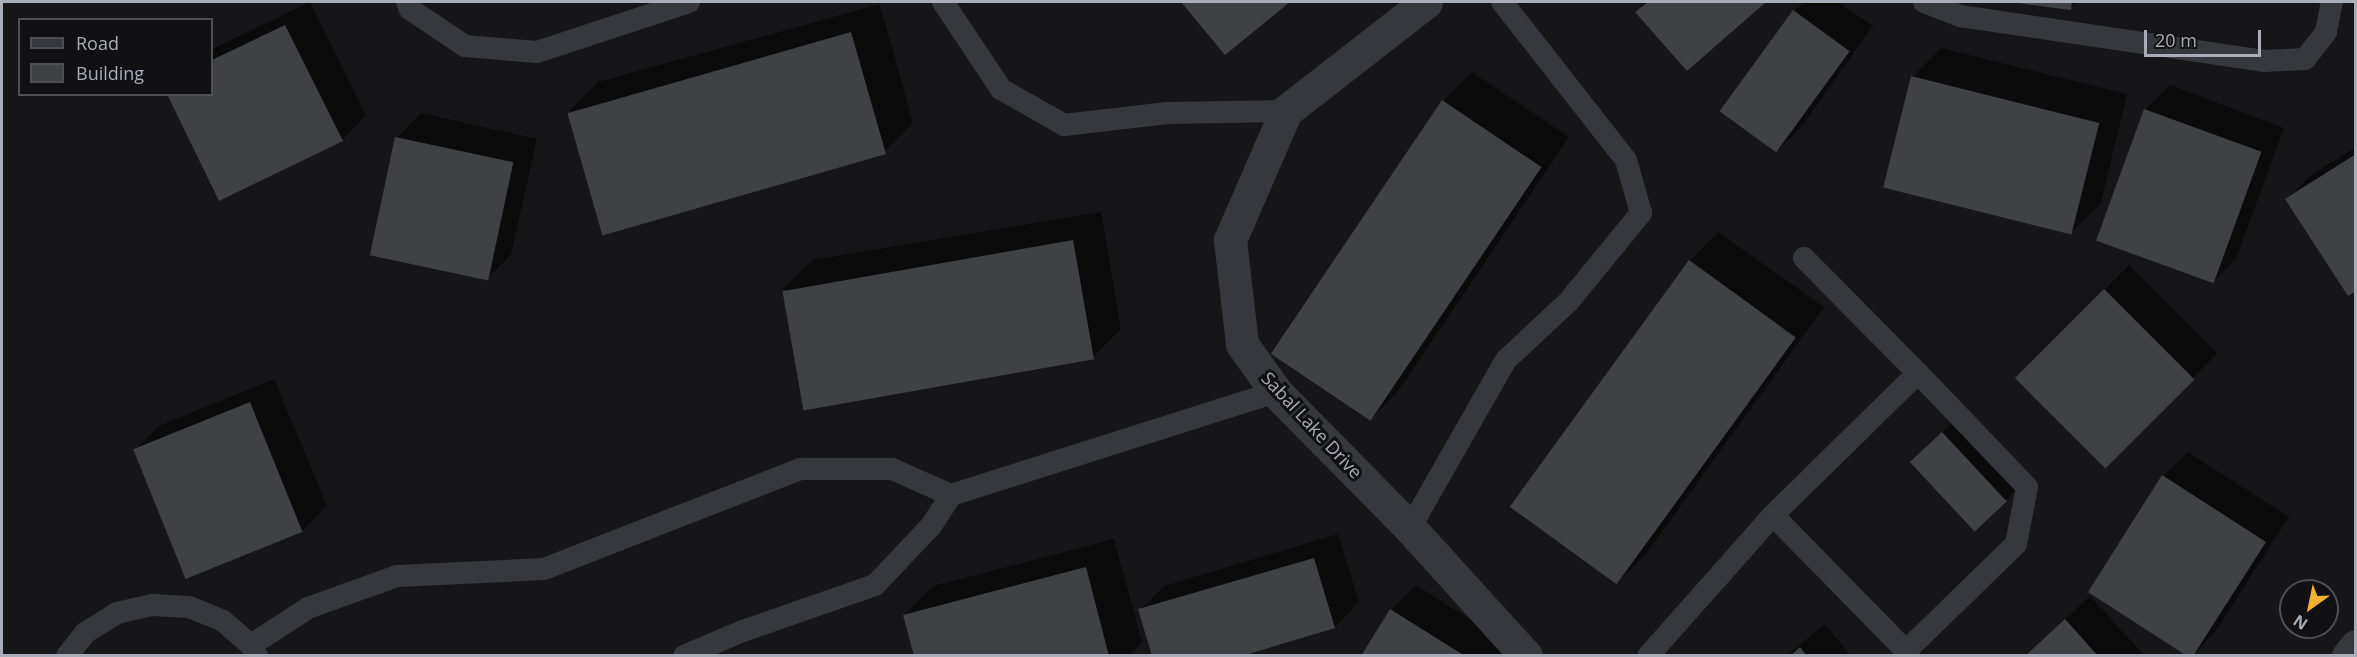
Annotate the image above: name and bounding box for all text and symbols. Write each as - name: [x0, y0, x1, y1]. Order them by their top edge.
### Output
- legend: [18, 18, 213, 96]
- scale bar: [2147, 18, 2264, 56]
- text: 20 m: [2155, 28, 2197, 52]
- text: Road: [76, 31, 119, 55]
- text: Building: [76, 61, 144, 85]
- street label: Sabal Lake Drive: [1257, 367, 1367, 483]
- north arrow: [2279, 579, 2339, 639]
- text: N: [2289, 610, 2312, 635]

